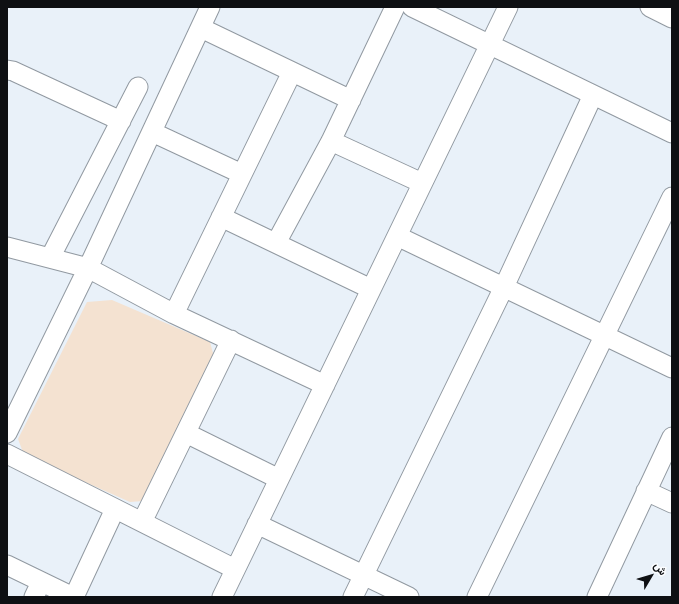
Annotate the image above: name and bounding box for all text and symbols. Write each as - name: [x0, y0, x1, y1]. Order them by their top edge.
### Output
- north arrow: [631, 556, 671, 596]
- text: ش: [651, 558, 671, 578]

